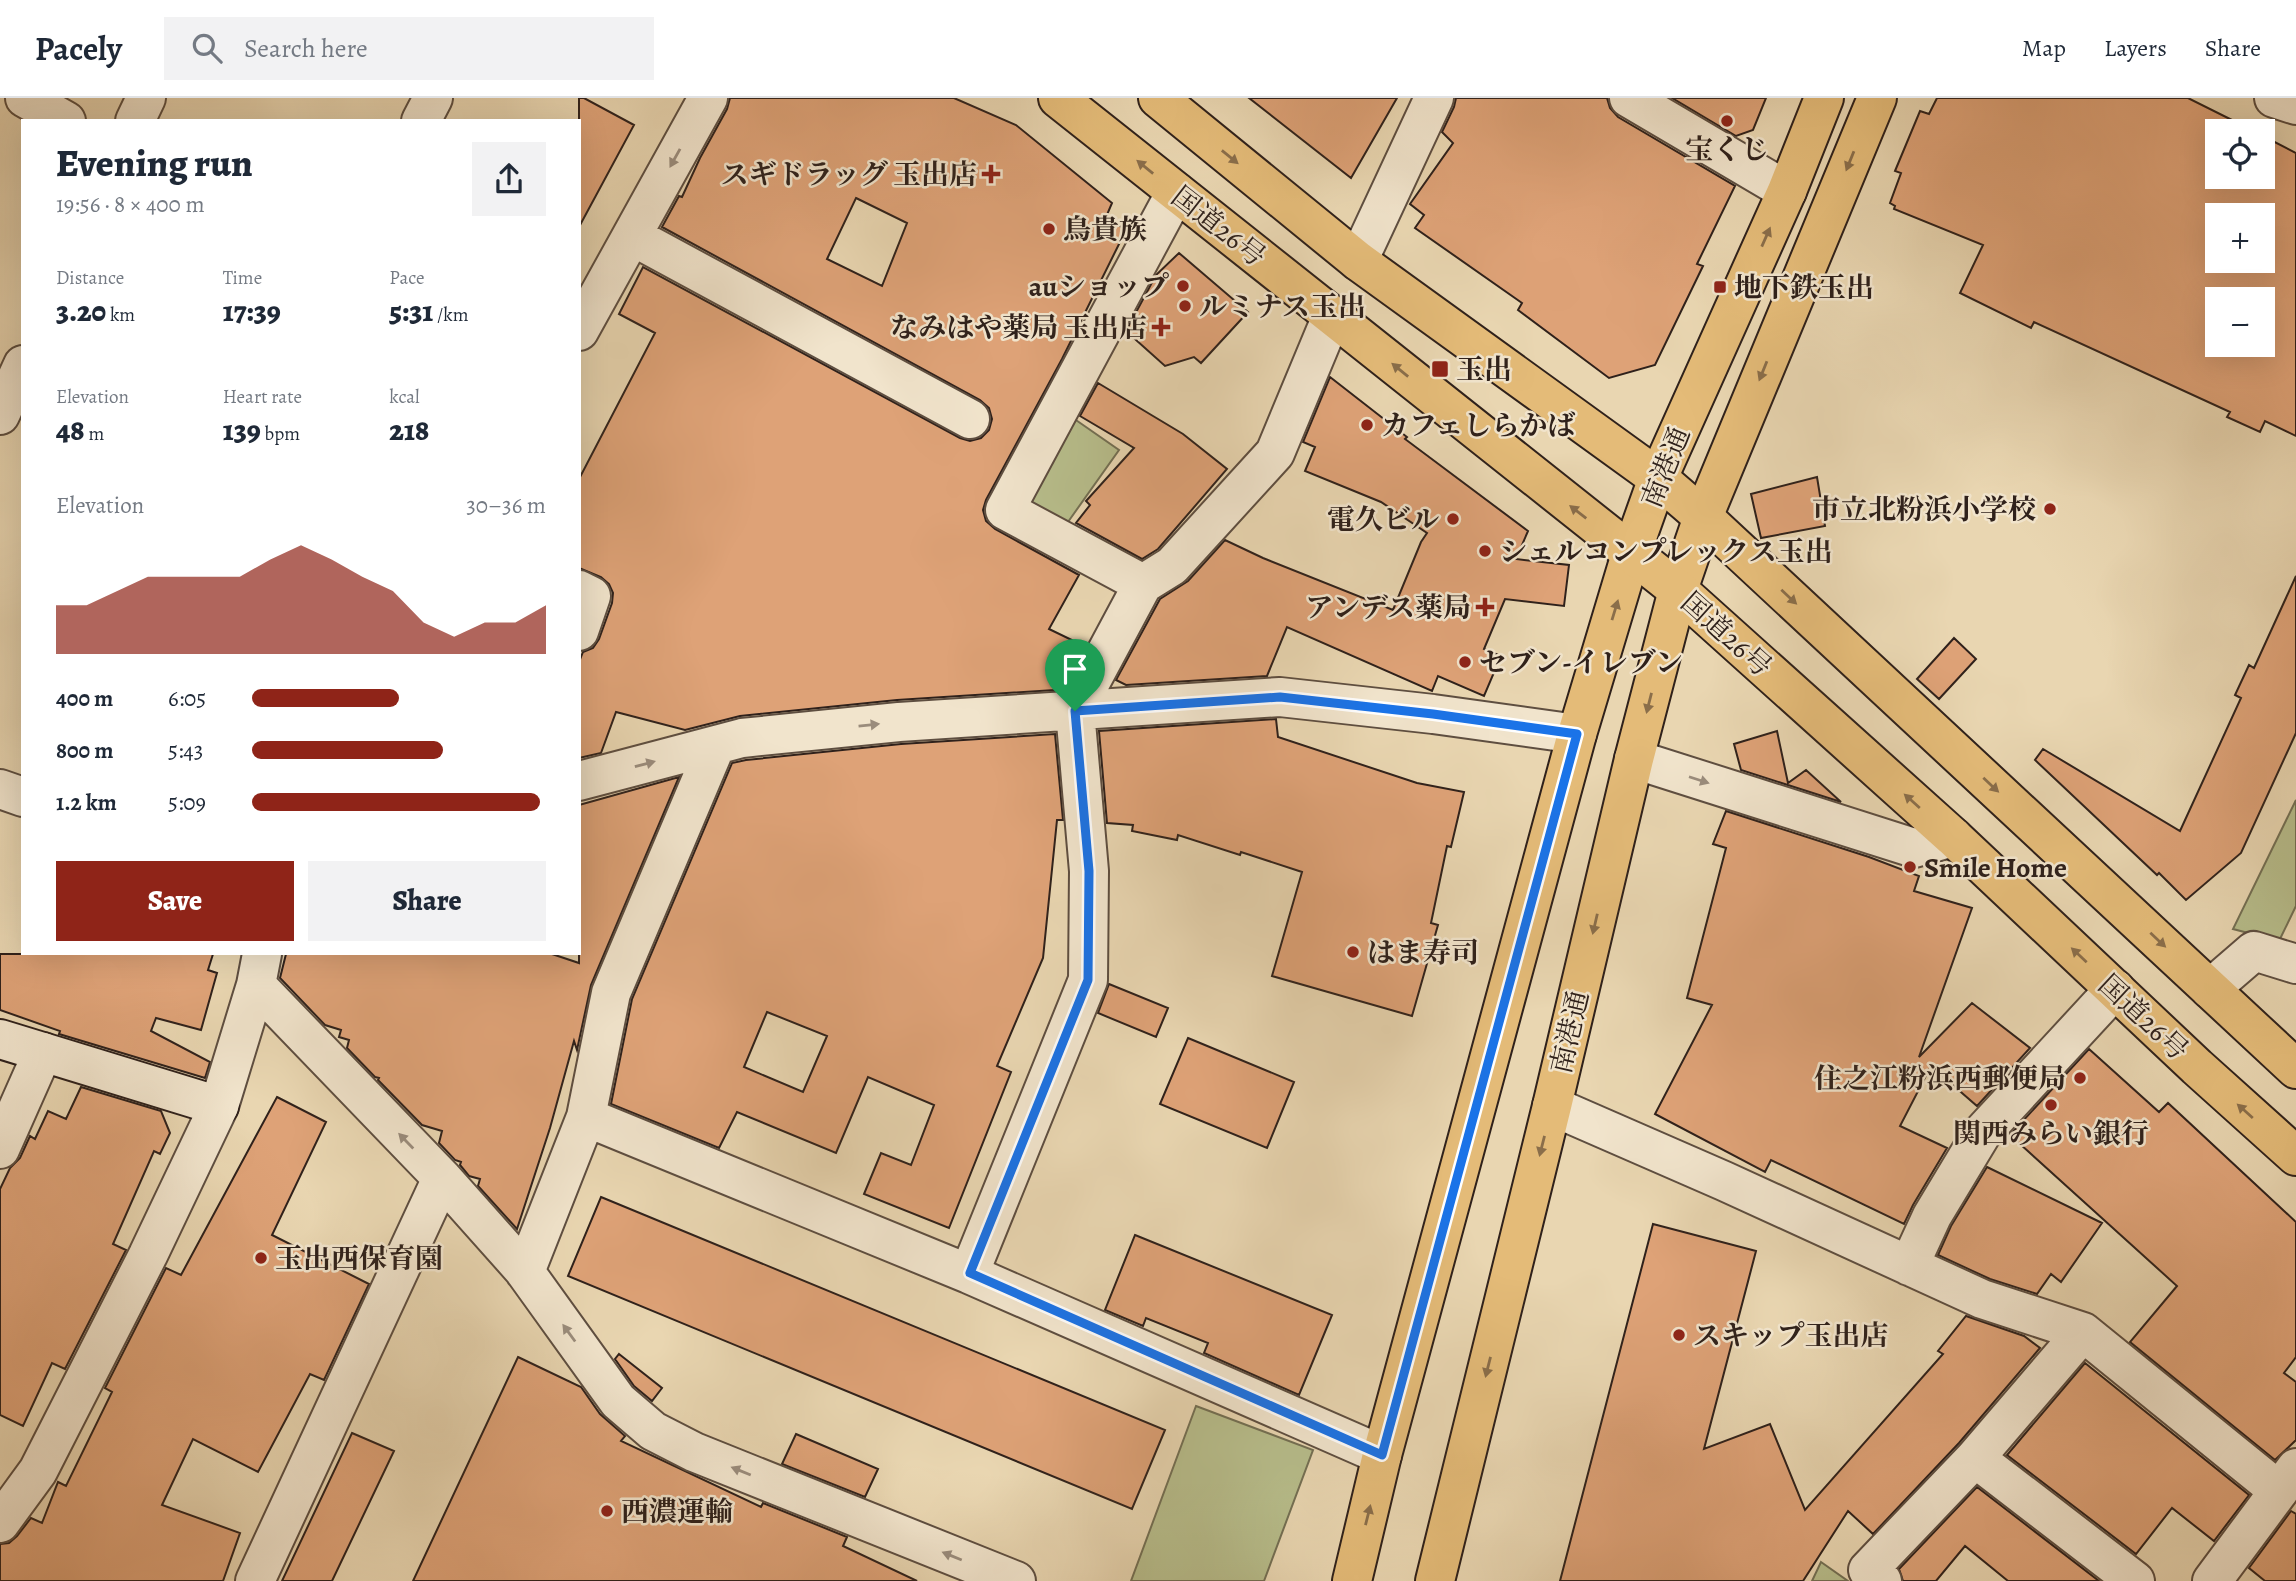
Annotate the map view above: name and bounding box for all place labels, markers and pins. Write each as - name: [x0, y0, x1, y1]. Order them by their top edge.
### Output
- marker: 宝くじ: [1719, 113, 1735, 129]
- place label: 宝くじ: [1685, 131, 1769, 169]
- place label: スギドラッグ 玉出店: [721, 156, 977, 194]
- marker: スギドラッグ 玉出店: [983, 166, 999, 182]
- place label: 鳥貴族: [1063, 211, 1147, 249]
- marker: 鳥貴族: [1041, 221, 1057, 237]
- place label: auショップ: [1029, 268, 1169, 306]
- place label: 地下鉄玉出: [1734, 269, 1874, 307]
- marker: auショップ: [1175, 278, 1191, 294]
- marker: 地下鉄玉出: [1712, 279, 1728, 295]
- place label: ルミナス玉出: [1199, 288, 1366, 326]
- marker: ルミナス玉出: [1177, 298, 1193, 314]
- place label: なみはや薬局 玉出店: [890, 309, 1147, 347]
- marker: なみはや薬局 玉出店: [1153, 319, 1169, 335]
- place label: 玉出: [1456, 351, 1512, 389]
- marker: 玉出: [1430, 359, 1450, 379]
- place label: カフェしらかば: [1381, 407, 1576, 445]
- marker: カフェしらかば: [1359, 417, 1375, 433]
- place label: 市立北粉浜小学校: [1812, 491, 2036, 529]
- place label: 電久ビル: [1327, 501, 1439, 539]
- marker: 市立北粉浜小学校: [2042, 501, 2058, 517]
- marker: 電久ビル: [1445, 511, 1461, 527]
- place label: シェルコンプレックス玉出: [1499, 533, 1833, 571]
- marker: シェルコンプレックス玉出: [1477, 543, 1493, 559]
- place label: アンデス薬局: [1305, 589, 1471, 627]
- marker: アンデス薬局: [1477, 599, 1493, 615]
- pin: [1045, 639, 1105, 711]
- place label: セブン-イレブン: [1479, 644, 1683, 682]
- marker: セブン-イレブン: [1457, 654, 1473, 670]
- place label: Smile Home: [1924, 849, 2067, 887]
- marker: Smile Home: [1902, 859, 1918, 875]
- place label: はま寿司: [1367, 934, 1479, 972]
- marker: はま寿司: [1345, 944, 1361, 960]
- place label: 住之江粉浜西郵便局: [1814, 1060, 2066, 1098]
- marker: 住之江粉浜西郵便局: [2072, 1070, 2088, 1086]
- marker: 関西みらい銀行: [2043, 1097, 2059, 1113]
- place label: 関西みらい銀行: [1953, 1115, 2149, 1153]
- place label: 玉出西保育園: [275, 1240, 443, 1278]
- marker: 玉出西保育園: [253, 1250, 269, 1266]
- place label: スキップ玉出店: [1693, 1317, 1888, 1355]
- marker: スキップ玉出店: [1671, 1327, 1687, 1343]
- place label: 西濃運輸: [621, 1493, 733, 1531]
- marker: 西濃運輸: [599, 1503, 615, 1519]

